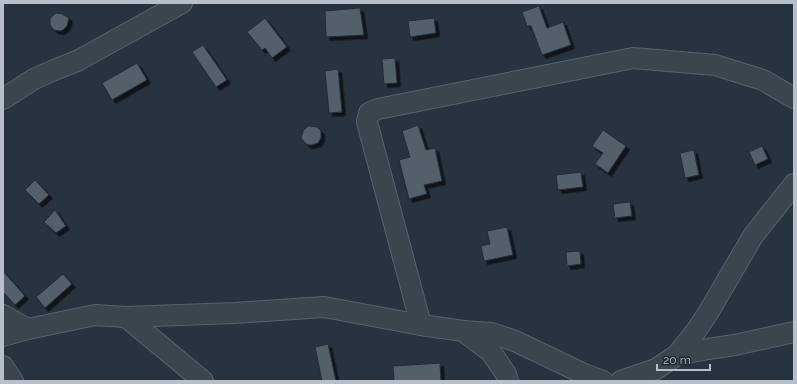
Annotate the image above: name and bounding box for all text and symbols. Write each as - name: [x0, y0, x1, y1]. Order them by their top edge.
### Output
- scale bar: [657, 346, 710, 372]
- text: 20 m: [663, 353, 691, 367]

